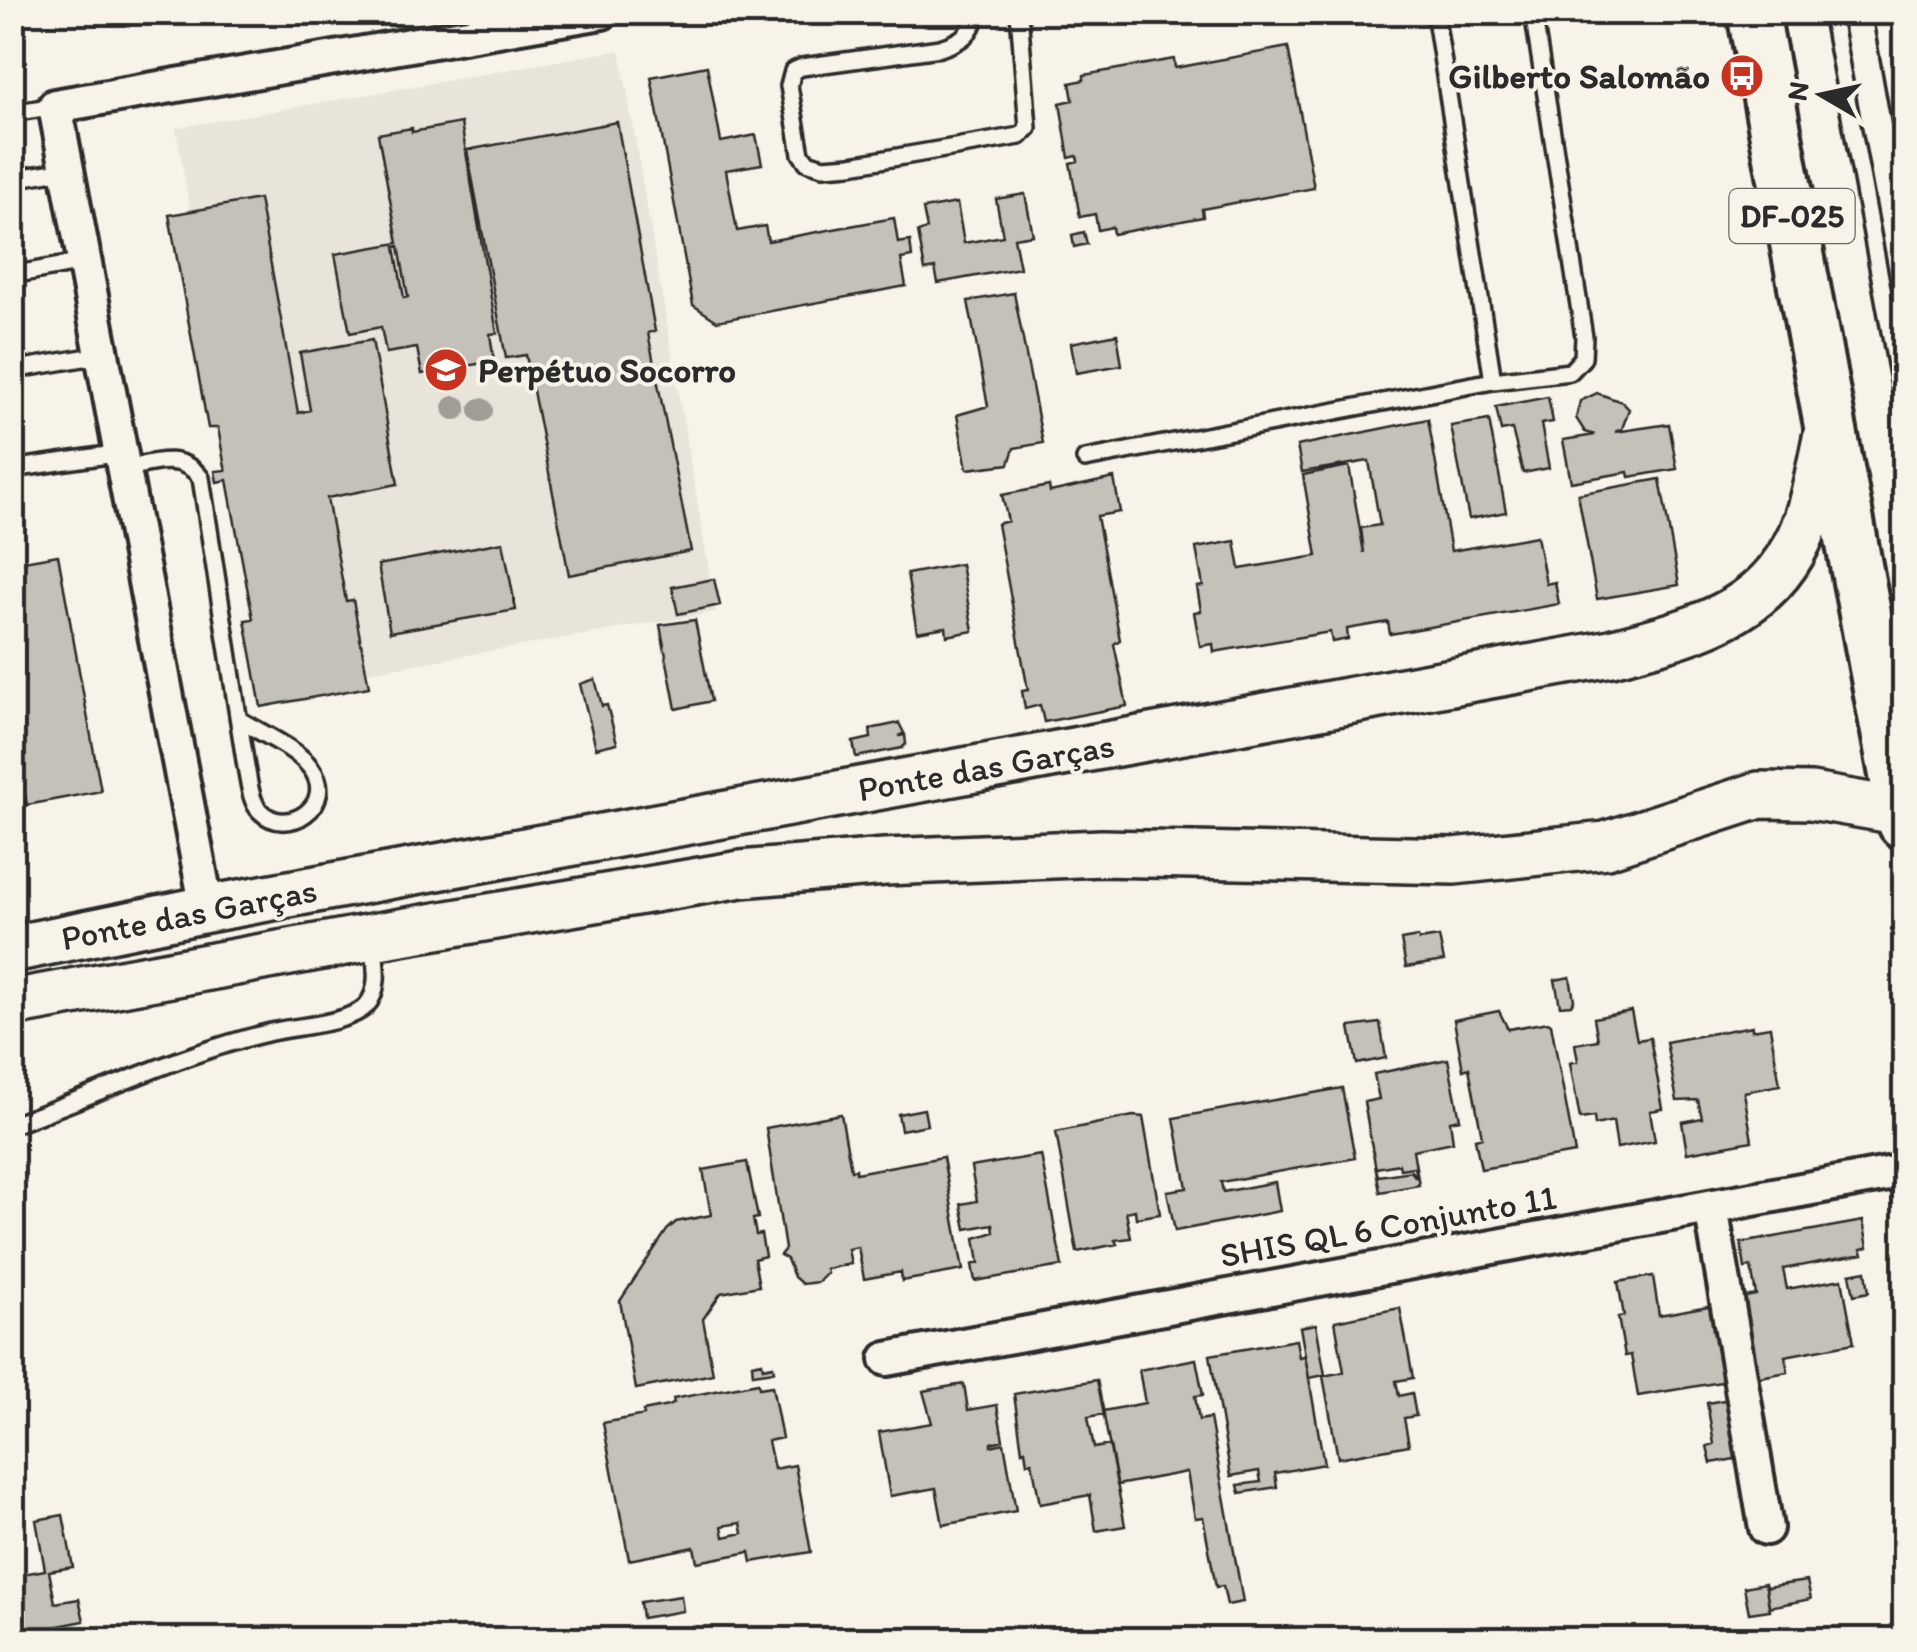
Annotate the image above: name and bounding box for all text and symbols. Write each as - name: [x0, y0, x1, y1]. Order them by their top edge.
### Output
- north arrow: [1772, 45, 1872, 145]
- bus stop icon: Gilberto Salomão: [1719, 53, 1765, 99]
- place label: Gilberto Salomão: [1448, 55, 1710, 97]
- text: N: [1779, 79, 1816, 103]
- road number: DF-025: [1730, 189, 1854, 243]
- school or university icon: Perpétuo Socorro: [423, 347, 469, 393]
- place label: Perpétuo Socorro: [478, 349, 736, 391]
- street label: Ponte das Garças: [854, 724, 1118, 810]
- street label: Ponte das Garças: [57, 869, 321, 959]
- street label: SHIS QL 6 Conjunto 11: [1216, 1176, 1560, 1276]

